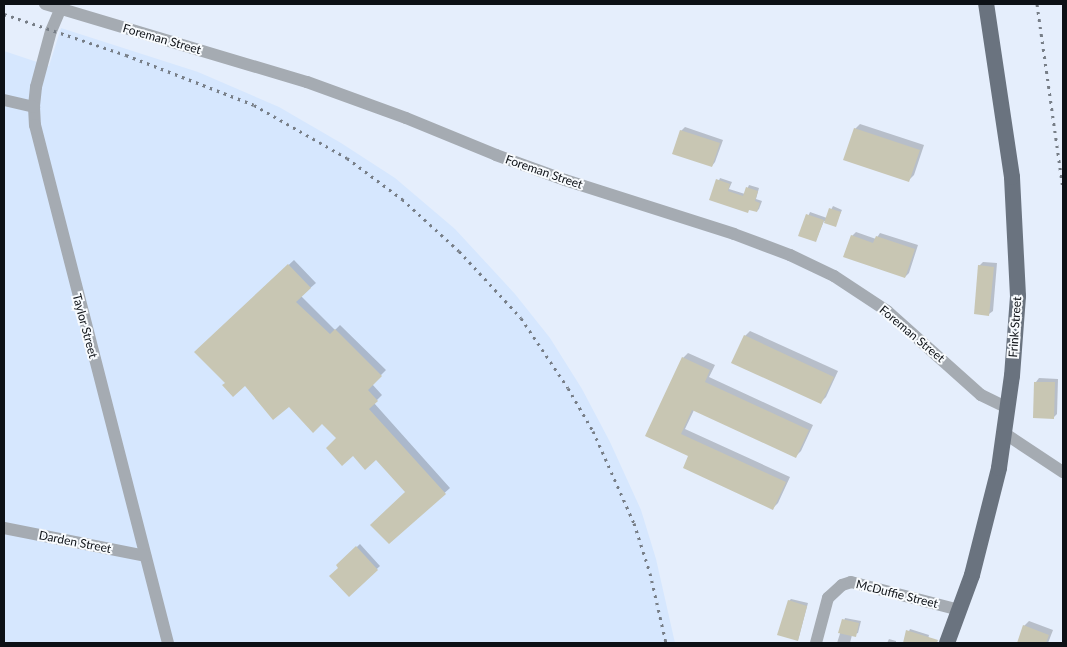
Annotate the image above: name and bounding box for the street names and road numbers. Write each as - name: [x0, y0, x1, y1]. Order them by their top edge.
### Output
- street label: Foreman Street: [121, 21, 203, 57]
- street label: Foreman Street: [503, 152, 585, 192]
- street label: Taylor Street: [69, 292, 101, 360]
- street label: Frink Street: [1006, 296, 1024, 358]
- street label: Foreman Street: [876, 303, 948, 365]
- street label: Darden Street: [38, 528, 112, 556]
- street label: McDuffie Street: [855, 577, 939, 611]

